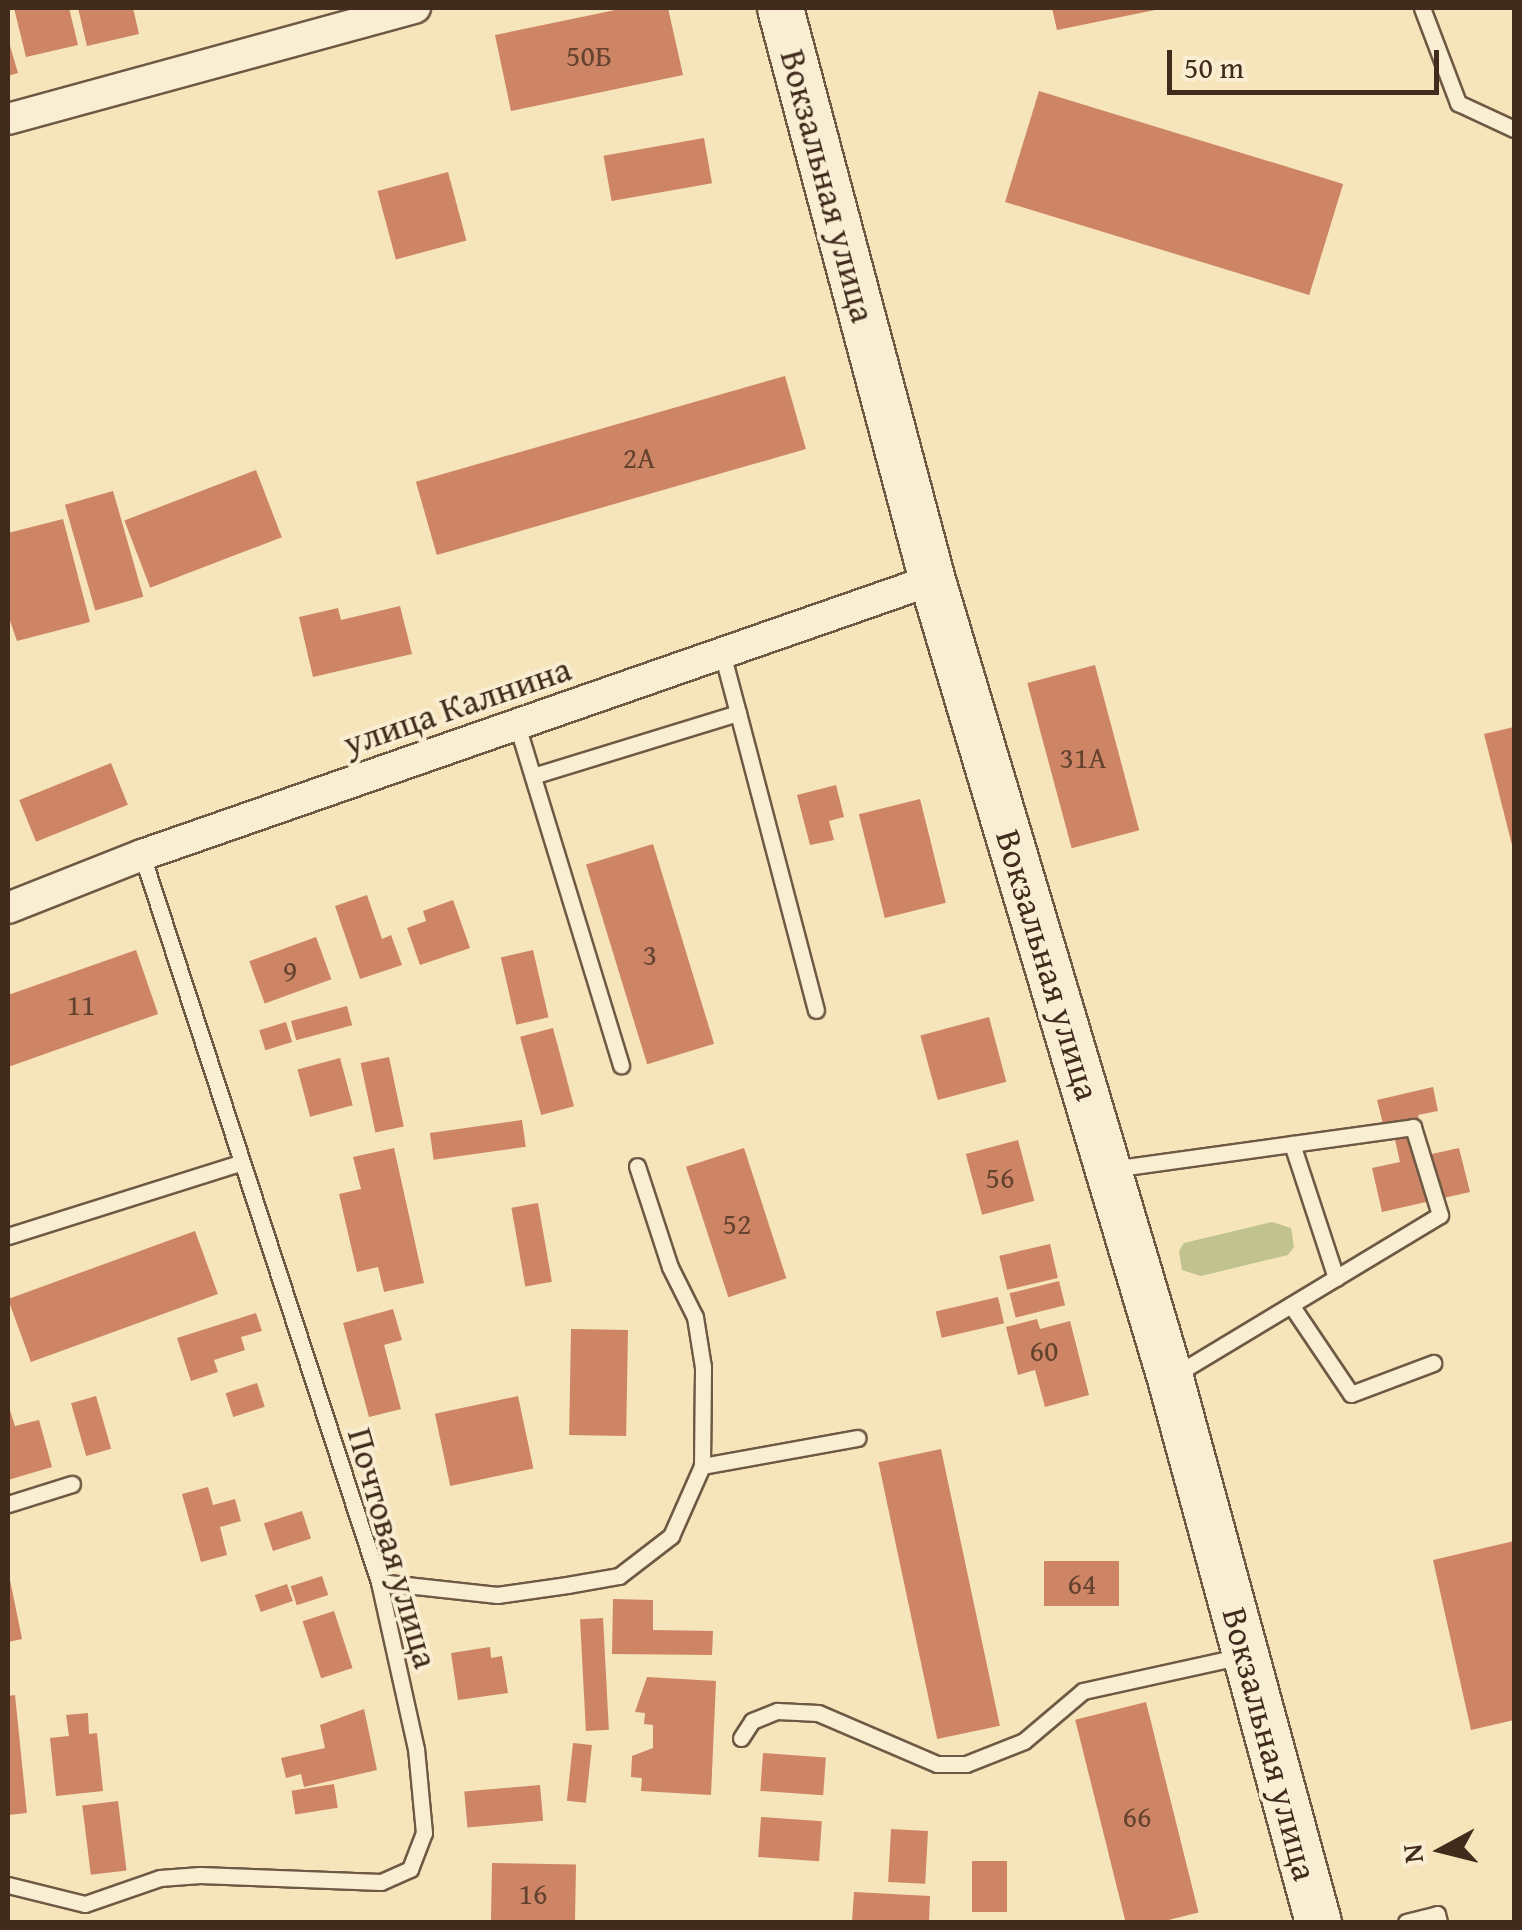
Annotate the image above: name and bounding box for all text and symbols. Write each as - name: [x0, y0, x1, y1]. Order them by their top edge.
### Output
- scale bar: [1172, 30, 1444, 92]
- house number: 50Б: [566, 37, 612, 73]
- street label: Вокзальная улица: [771, 45, 885, 327]
- text: 50 m: [1184, 45, 1244, 89]
- house number: 2А: [623, 439, 655, 475]
- street label: улица Калнина: [338, 647, 576, 765]
- house number: 31А: [1059, 739, 1107, 775]
- street label: Вокзальная улица: [987, 825, 1109, 1105]
- house number: 3: [643, 936, 657, 972]
- house number: 9: [283, 952, 297, 988]
- house number: 11: [67, 986, 95, 1022]
- house number: 56: [986, 1159, 1014, 1195]
- house number: 52: [723, 1205, 751, 1241]
- house number: 60: [1030, 1332, 1058, 1368]
- street label: Почтовая улица: [339, 1423, 447, 1673]
- house number: 64: [1068, 1565, 1096, 1601]
- street label: Вокзальная улица: [1213, 1603, 1327, 1885]
- house number: 66: [1123, 1798, 1151, 1834]
- north arrow: [1392, 1800, 1492, 1900]
- text: N: [1390, 1842, 1433, 1866]
- house number: 16: [519, 1875, 547, 1911]

